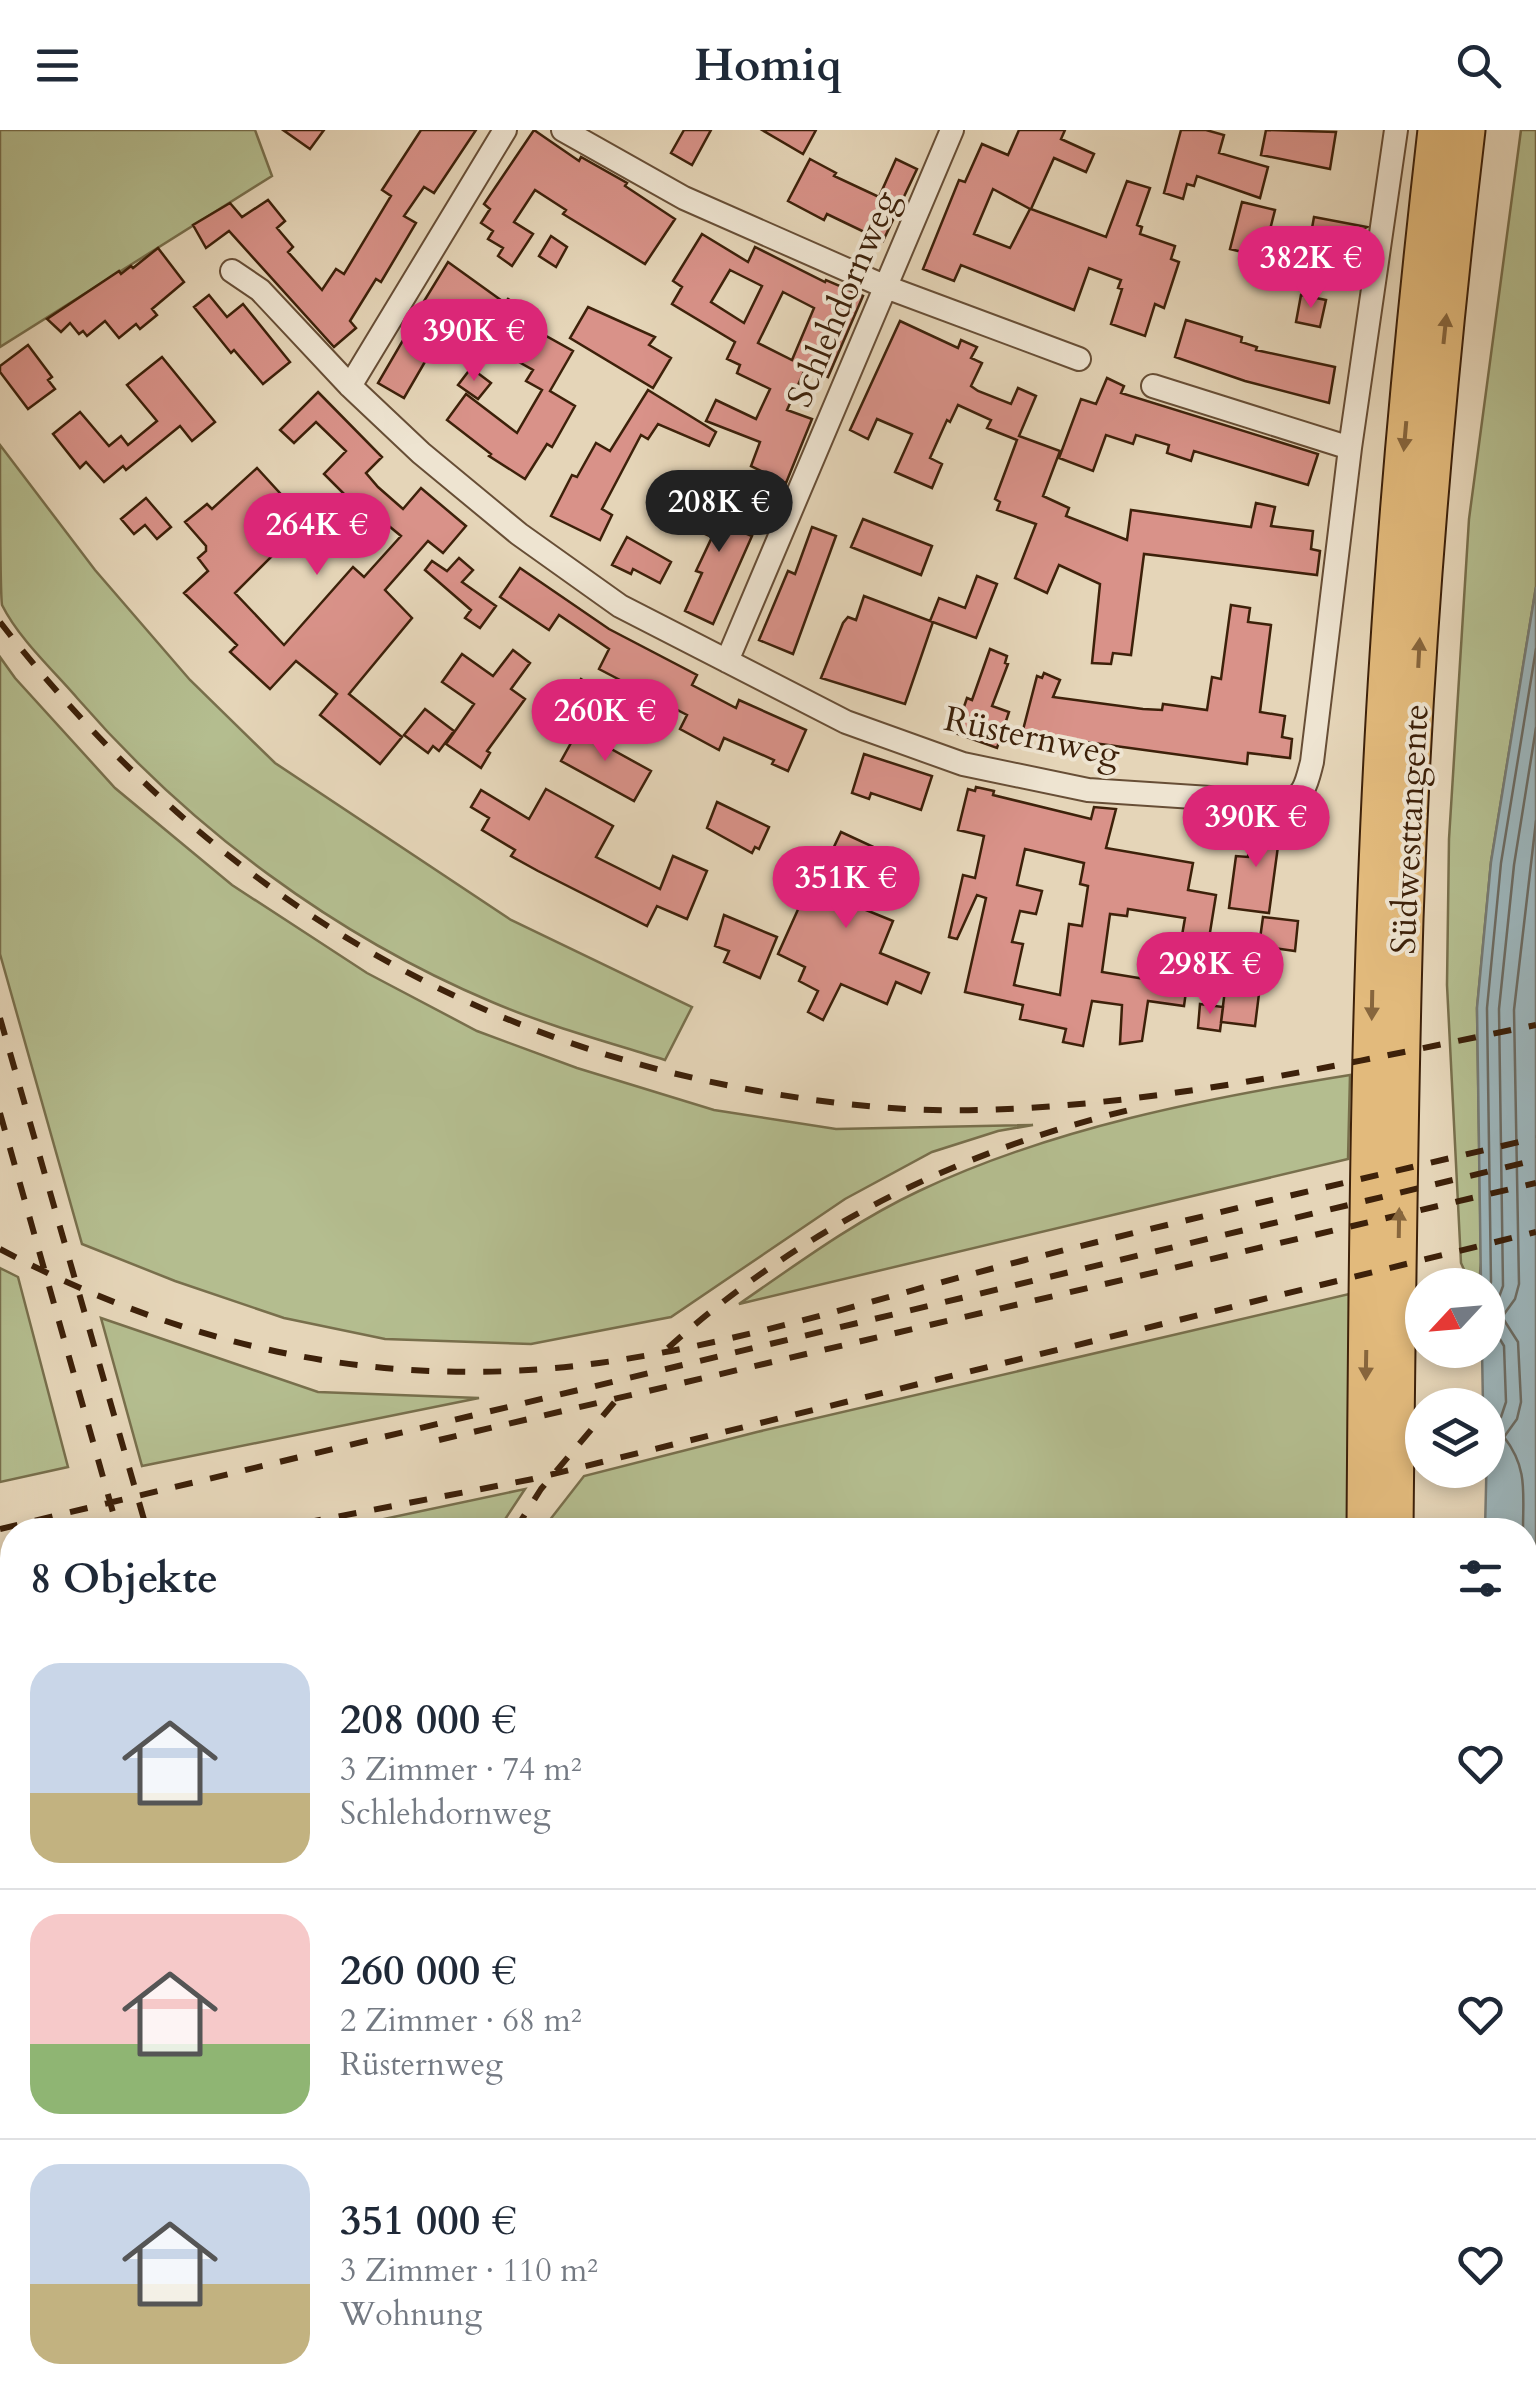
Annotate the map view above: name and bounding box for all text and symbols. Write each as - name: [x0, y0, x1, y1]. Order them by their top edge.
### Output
- text: Homiq: [694, 35, 842, 96]
- icon: menu: [30, 38, 85, 93]
- icon: search: [1451, 38, 1506, 93]
- street label: Schlehdornweg: [776, 183, 910, 414]
- pin: 382K €: [1230, 226, 1392, 311]
- text: 382K €: [1260, 236, 1362, 280]
- pin: 390K €: [393, 299, 555, 384]
- text: 390K €: [423, 309, 525, 353]
- one-way arrow: [1437, 313, 1453, 344]
- one-way arrow: [1396, 420, 1412, 452]
- pin: 208K €: [638, 470, 800, 555]
- text: 208K €: [668, 480, 770, 524]
- pin: 264K €: [236, 493, 398, 578]
- text: 264K €: [266, 503, 368, 547]
- one-way arrow: [1411, 636, 1427, 668]
- pin: 260K €: [524, 679, 686, 764]
- text: 260K €: [554, 689, 656, 733]
- street label: Rüsternweg: [940, 695, 1125, 779]
- street label: Südwesttangente: [1379, 703, 1441, 955]
- pin: 390K €: [1175, 785, 1337, 870]
- text: 390K €: [1205, 795, 1307, 839]
- pin: 351K €: [765, 846, 927, 931]
- text: 351K €: [795, 856, 897, 900]
- pin: 298K €: [1129, 932, 1291, 1017]
- text: 298K €: [1159, 942, 1261, 986]
- one-way arrow: [1364, 989, 1380, 1021]
- one-way arrow: [1392, 1206, 1408, 1238]
- north arrow: [1405, 1268, 1505, 1368]
- map controls: [1405, 1268, 1505, 1488]
- one-way arrow: [1358, 1349, 1374, 1381]
- button: layers: [1405, 1388, 1505, 1488]
- text: 8 Objekte: [30, 1550, 218, 1607]
- icon: filters: [1453, 1551, 1508, 1606]
- text: 208 000 €: [340, 1691, 517, 1748]
- icon: home: [110, 1703, 230, 1823]
- icon: heart: [1453, 1736, 1508, 1791]
- text: 3 Zimmer · 74 m²: [340, 1748, 582, 1792]
- text: Schlehdornweg: [340, 1792, 551, 1836]
- text: 260 000 €: [340, 1942, 517, 1999]
- icon: home: [110, 1954, 230, 2074]
- icon: heart: [1453, 1987, 1508, 2042]
- text: 2 Zimmer · 68 m²: [340, 1999, 582, 2043]
- text: Rüsternweg: [340, 2043, 503, 2087]
- text: 351 000 €: [340, 2192, 517, 2249]
- icon: home: [110, 2204, 230, 2324]
- icon: heart: [1453, 2237, 1508, 2292]
- text: 3 Zimmer · 110 m²: [340, 2249, 598, 2293]
- text: Wohnung: [340, 2293, 482, 2337]

